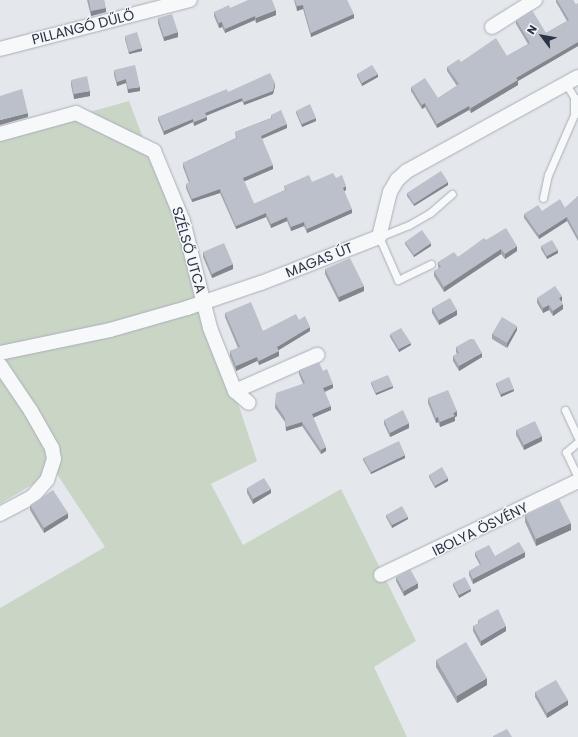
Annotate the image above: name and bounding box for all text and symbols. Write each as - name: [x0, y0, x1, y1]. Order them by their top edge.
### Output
- street label: PILLANGÓ DŰLŐ: [30, 6, 136, 48]
- north arrow: [522, 16, 562, 56]
- text: N: [523, 22, 541, 37]
- street label: SZÉLSŐ UTCA: [169, 205, 209, 295]
- street label: MAGAS ÚT: [283, 239, 355, 281]
- street label: IBOLYA ÖSVÉNY: [429, 499, 531, 559]

